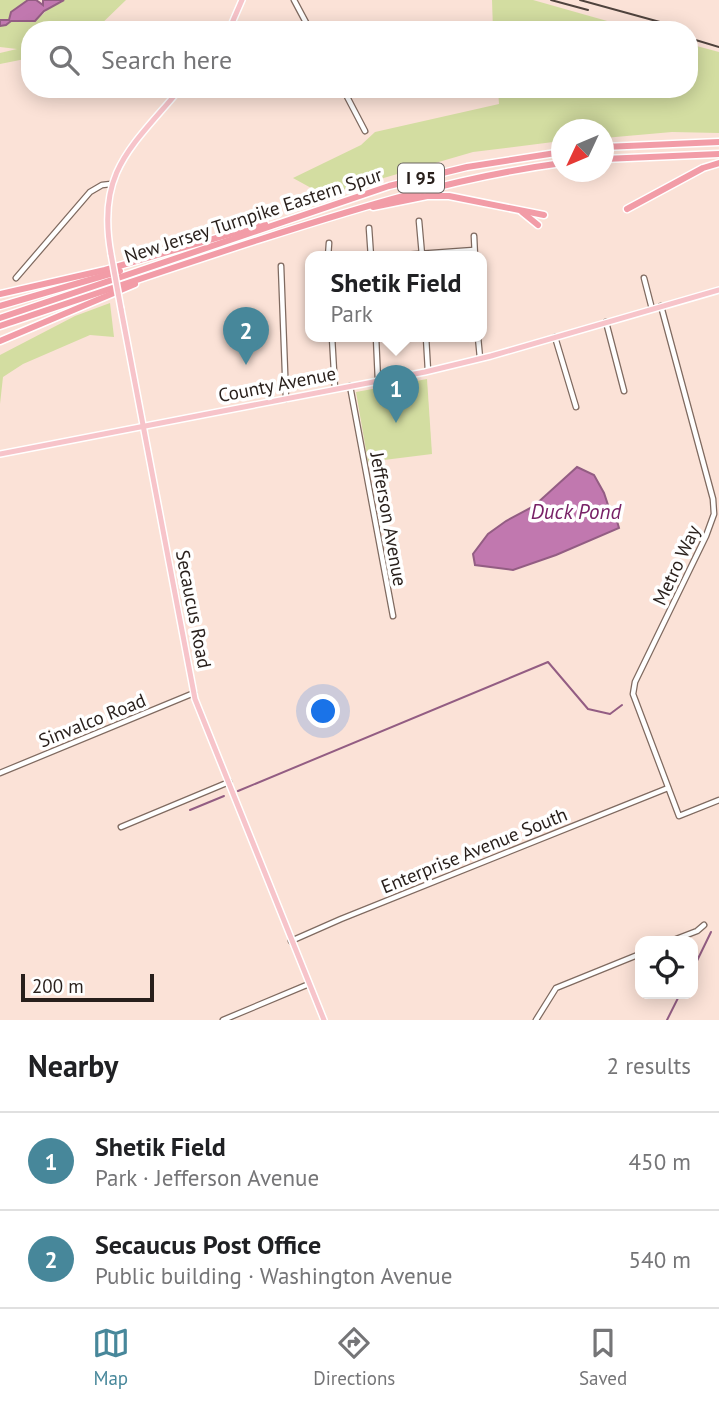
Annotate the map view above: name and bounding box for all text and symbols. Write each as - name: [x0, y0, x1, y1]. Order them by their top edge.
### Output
- search box: [21, 21, 698, 98]
- icon: search: [45, 41, 83, 79]
- text: Search here: [101, 43, 232, 76]
- north arrow: [551, 119, 614, 182]
- street label: New Jersey Turnpike Eastern Spur: [121, 162, 385, 268]
- road number: I 95: [398, 163, 444, 192]
- popup: [305, 251, 487, 342]
- text: Shetik Field: [331, 266, 461, 299]
- text: Park: [331, 299, 373, 328]
- pin: 2: [223, 307, 269, 365]
- street label: County Avenue: [216, 361, 338, 407]
- pin: 1: [373, 365, 419, 423]
- street label: Jefferson Avenue: [365, 449, 413, 588]
- water label: Duck Pond: [531, 498, 622, 525]
- street label: Metro Way: [647, 521, 705, 609]
- street label: Secaucus Road: [171, 548, 217, 670]
- street label: Sinvalco Road: [35, 688, 149, 752]
- your location: [306, 694, 340, 728]
- street label: Enterprise Avenue South: [377, 802, 571, 898]
- map controls: [635, 936, 698, 999]
- button: locate: [635, 936, 698, 999]
- scale bar: [21, 971, 154, 1003]
- text: 200 m: [32, 974, 84, 998]
- text: Nearby: [28, 1046, 118, 1085]
- text: 2 results: [607, 1051, 691, 1080]
- text: Shetik Field: [95, 1130, 226, 1163]
- text: 1: [44, 1147, 58, 1176]
- text: 450 m: [629, 1147, 691, 1176]
- text: Park · Jefferson Avenue: [95, 1163, 319, 1192]
- text: Secaucus Post Office: [95, 1228, 321, 1261]
- text: 2: [44, 1245, 58, 1274]
- text: 540 m: [629, 1245, 691, 1274]
- text: Public building · Washington Avenue: [95, 1261, 452, 1290]
- tab: Map: [92, 1324, 130, 1390]
- tab: Directions: [313, 1324, 395, 1390]
- tab: Saved: [579, 1324, 627, 1390]

